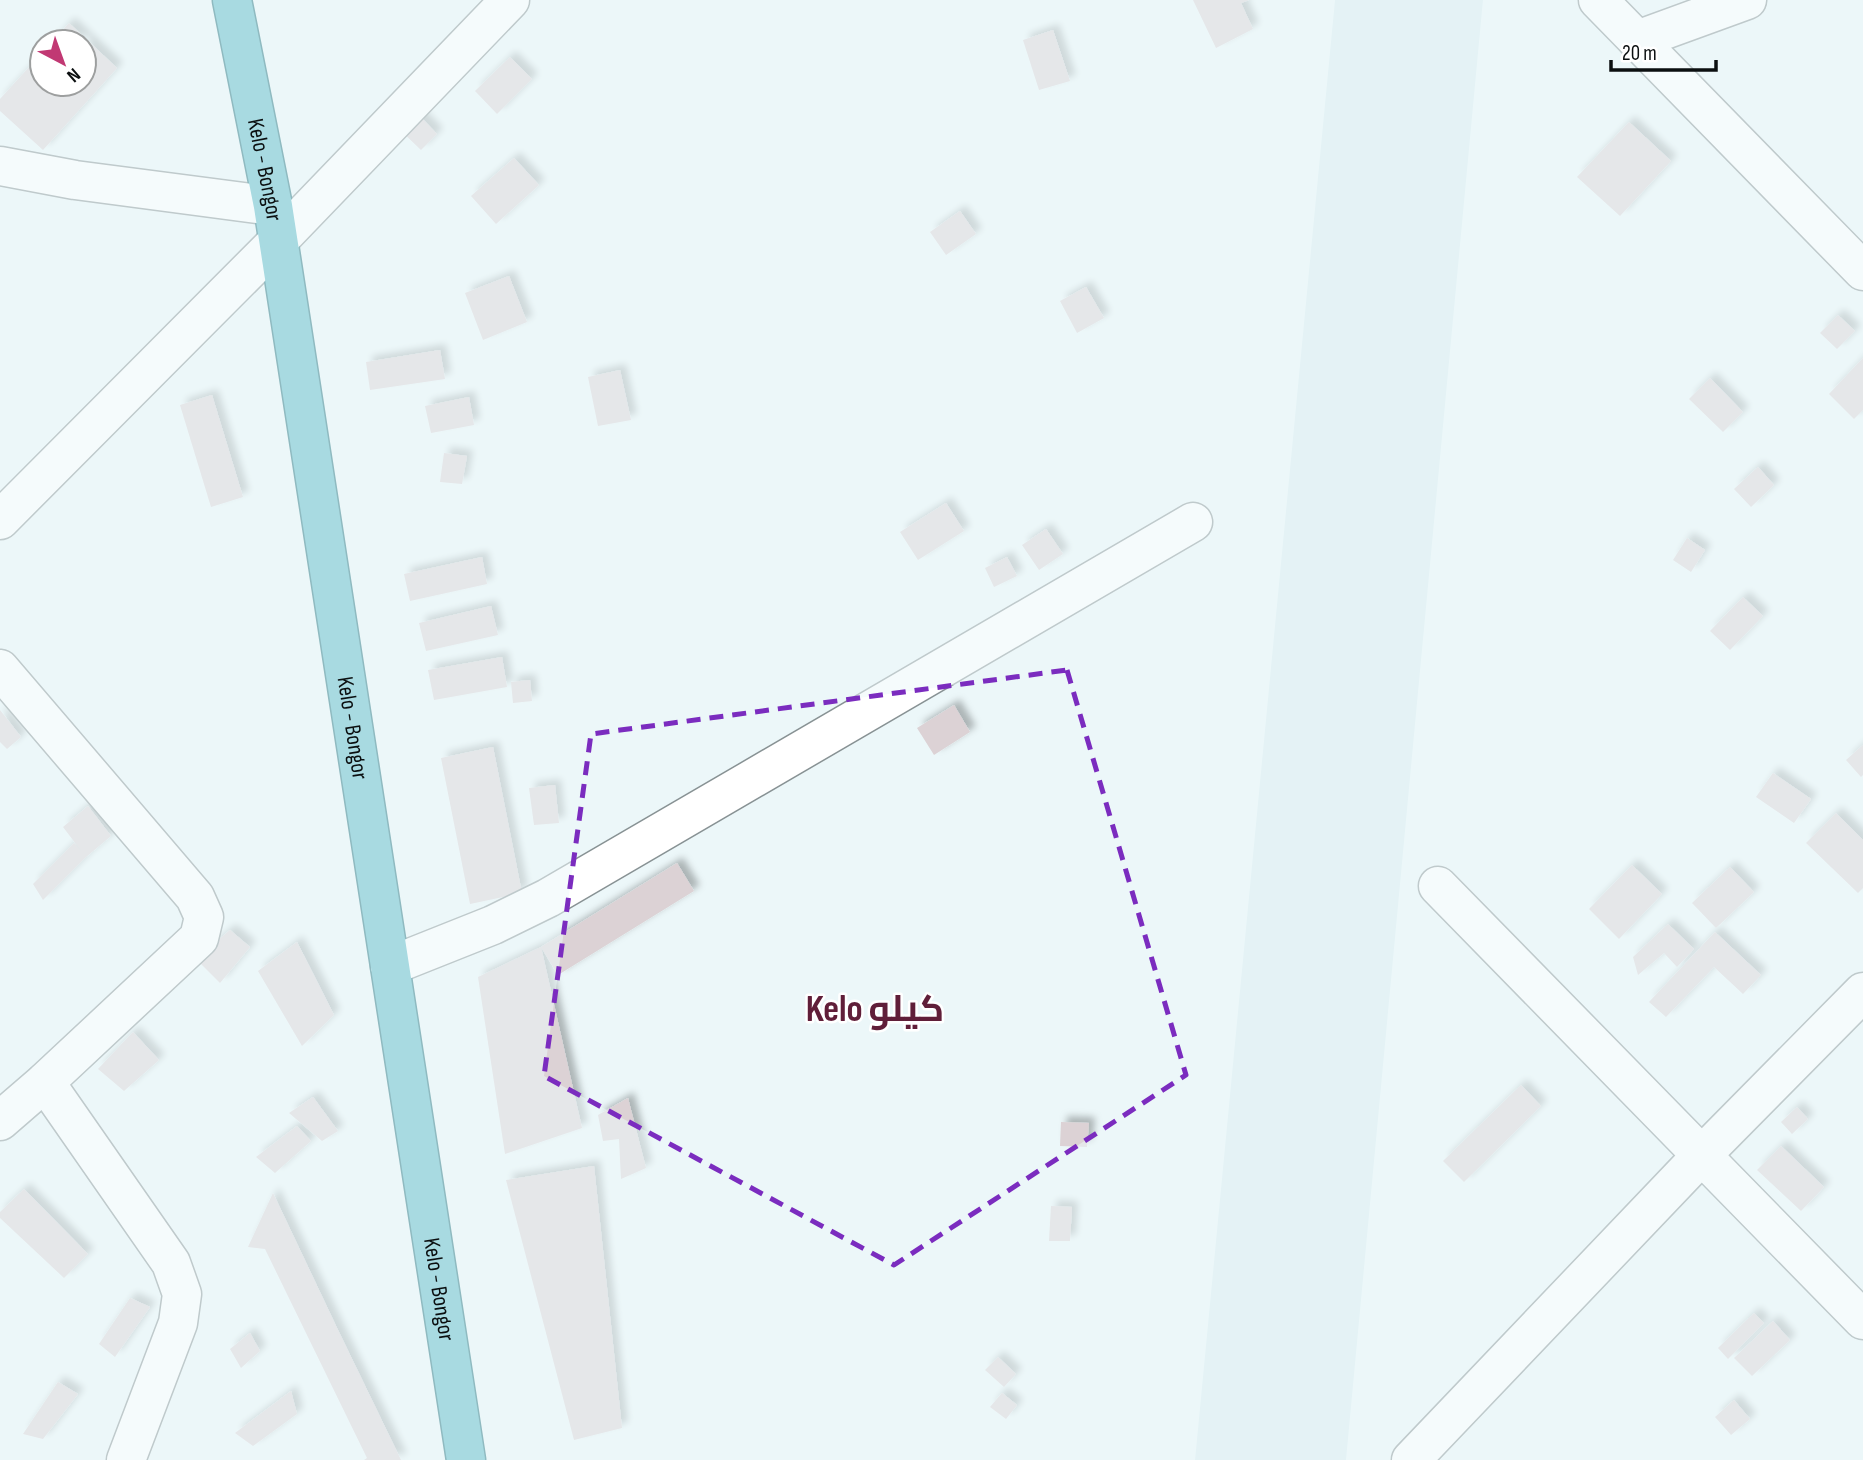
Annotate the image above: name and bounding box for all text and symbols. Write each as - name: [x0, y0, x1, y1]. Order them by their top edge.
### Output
- north arrow: [28, 28, 98, 98]
- scale bar: [1611, 28, 1716, 72]
- text: 20 m: [1622, 41, 1657, 66]
- text: N: [62, 63, 85, 87]
- street label: Kelo - Bongor: [241, 116, 288, 223]
- street label: Kelo - Bongor: [331, 675, 374, 782]
- district label: Kelo كيلو: [806, 988, 944, 1032]
- street label: Kelo - Bongor: [417, 1236, 461, 1343]

